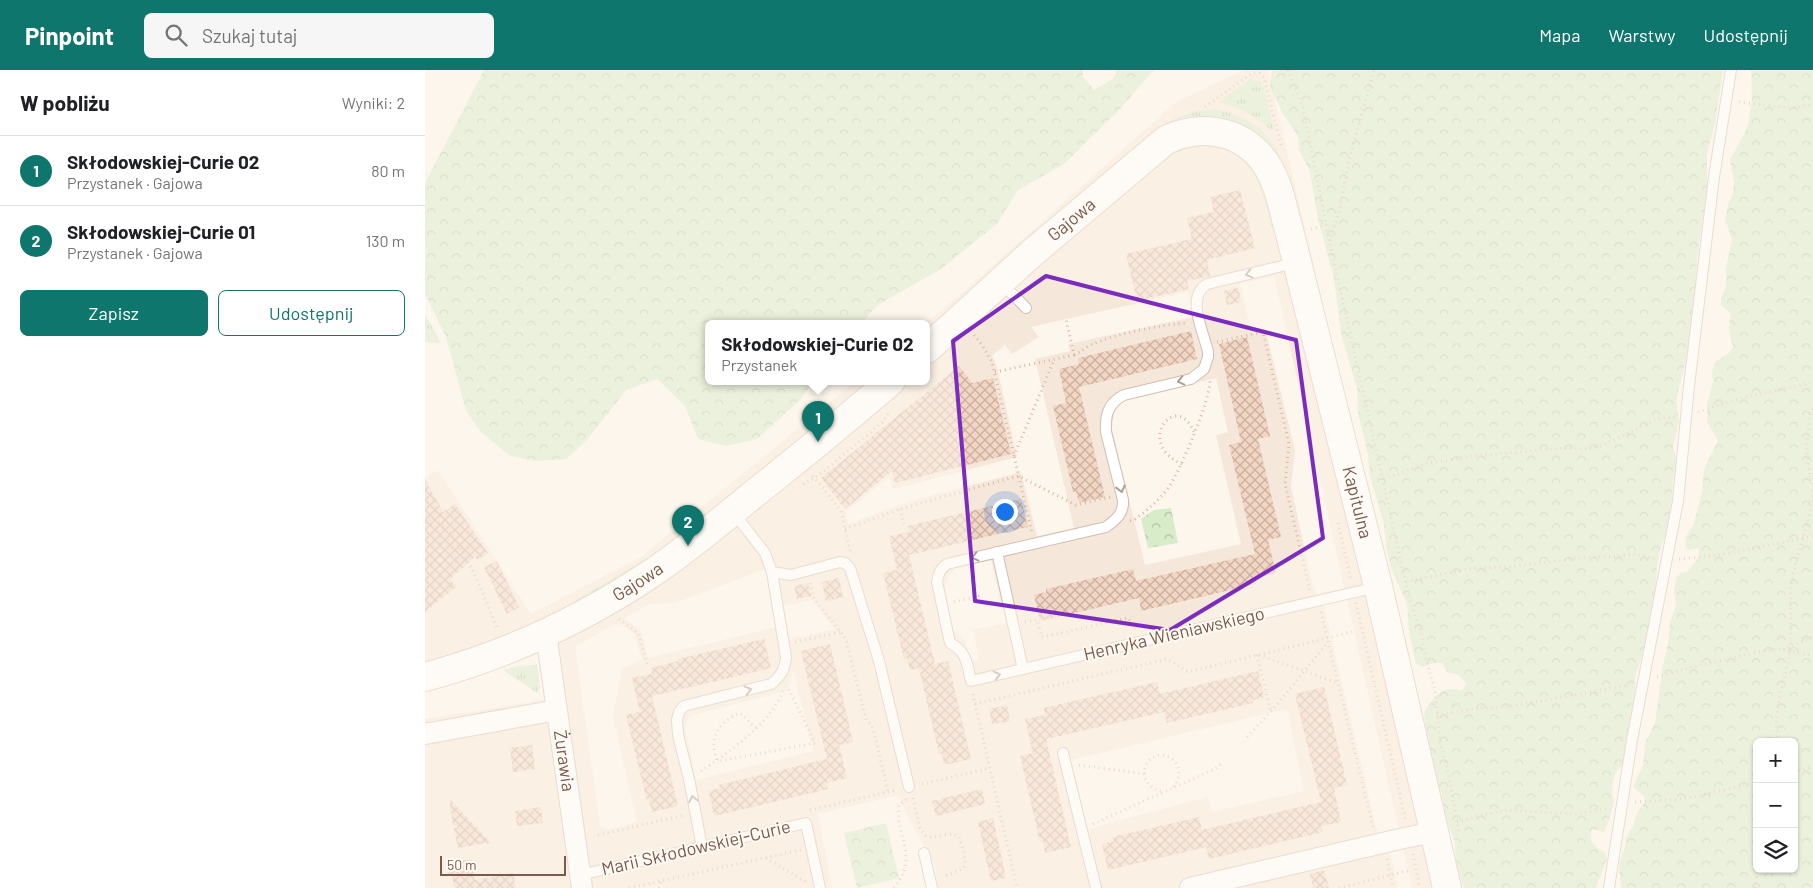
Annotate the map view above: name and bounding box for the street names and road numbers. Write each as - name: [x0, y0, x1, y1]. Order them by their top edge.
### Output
- street label: Gajowa: [1042, 192, 1099, 245]
- street label: Kapitulna: [1338, 464, 1378, 541]
- street label: Gajowa: [608, 557, 667, 605]
- street label: Henryka Wieniawskiego: [1081, 601, 1266, 665]
- street label: Żurawia: [550, 728, 580, 793]
- street label: Marii Skłodowskiej-Curie: [599, 815, 792, 879]

